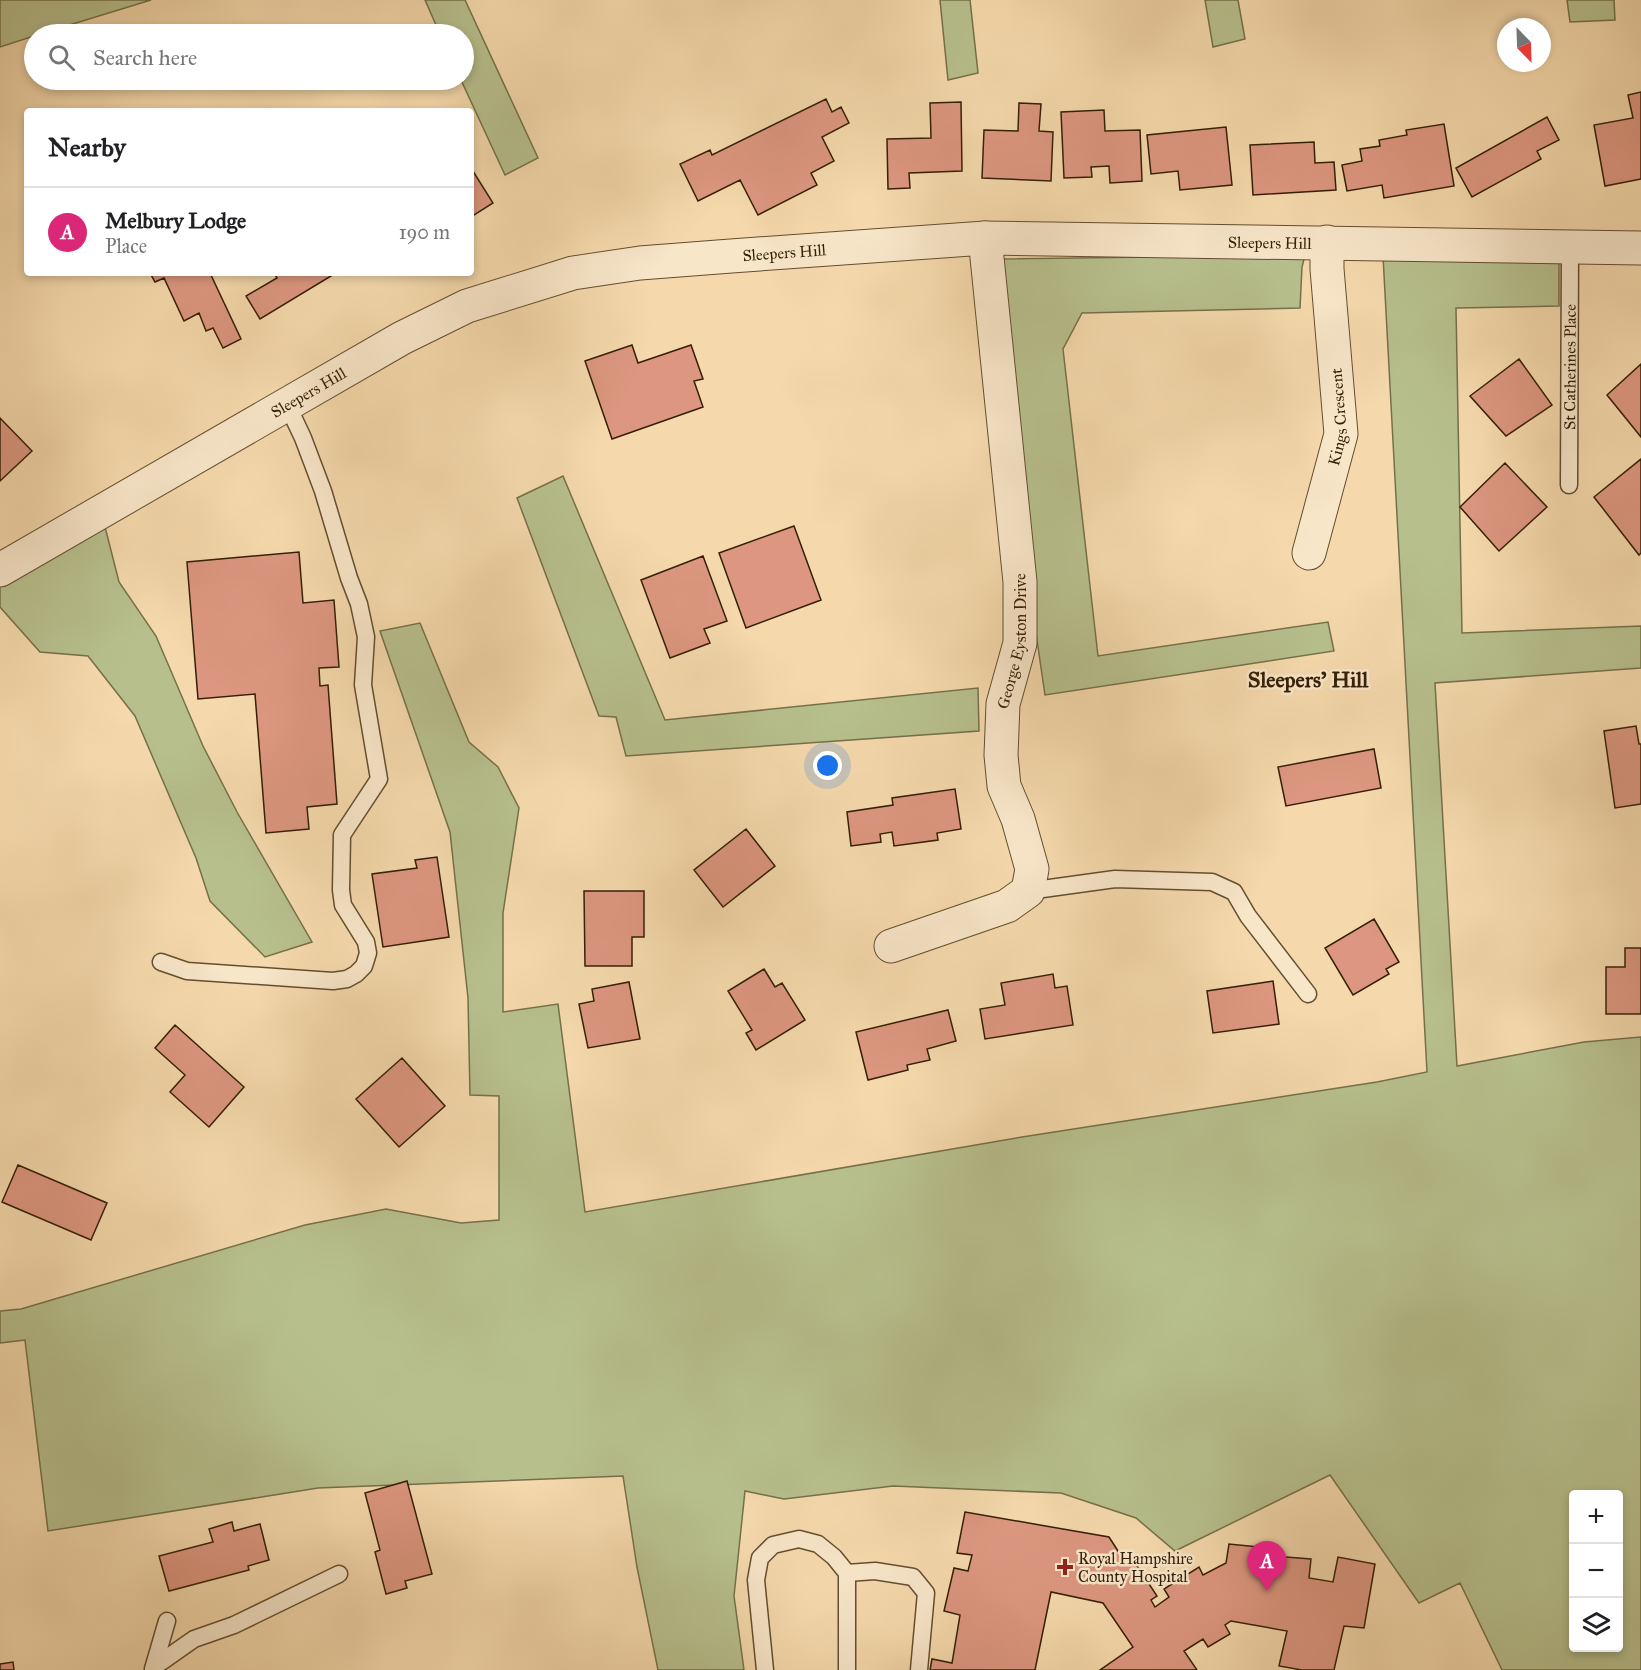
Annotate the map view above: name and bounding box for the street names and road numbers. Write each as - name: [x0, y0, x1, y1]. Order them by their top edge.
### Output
- street label: Sleepers Hill: [1228, 233, 1312, 253]
- street label: Sleepers Hill: [742, 240, 827, 265]
- street label: St Catherines Place: [1560, 304, 1580, 430]
- street label: Sleepers Hill: [268, 363, 350, 422]
- street label: Kings Crescent: [1324, 367, 1352, 468]
- street label: George Eyston Drive: [993, 572, 1030, 711]

